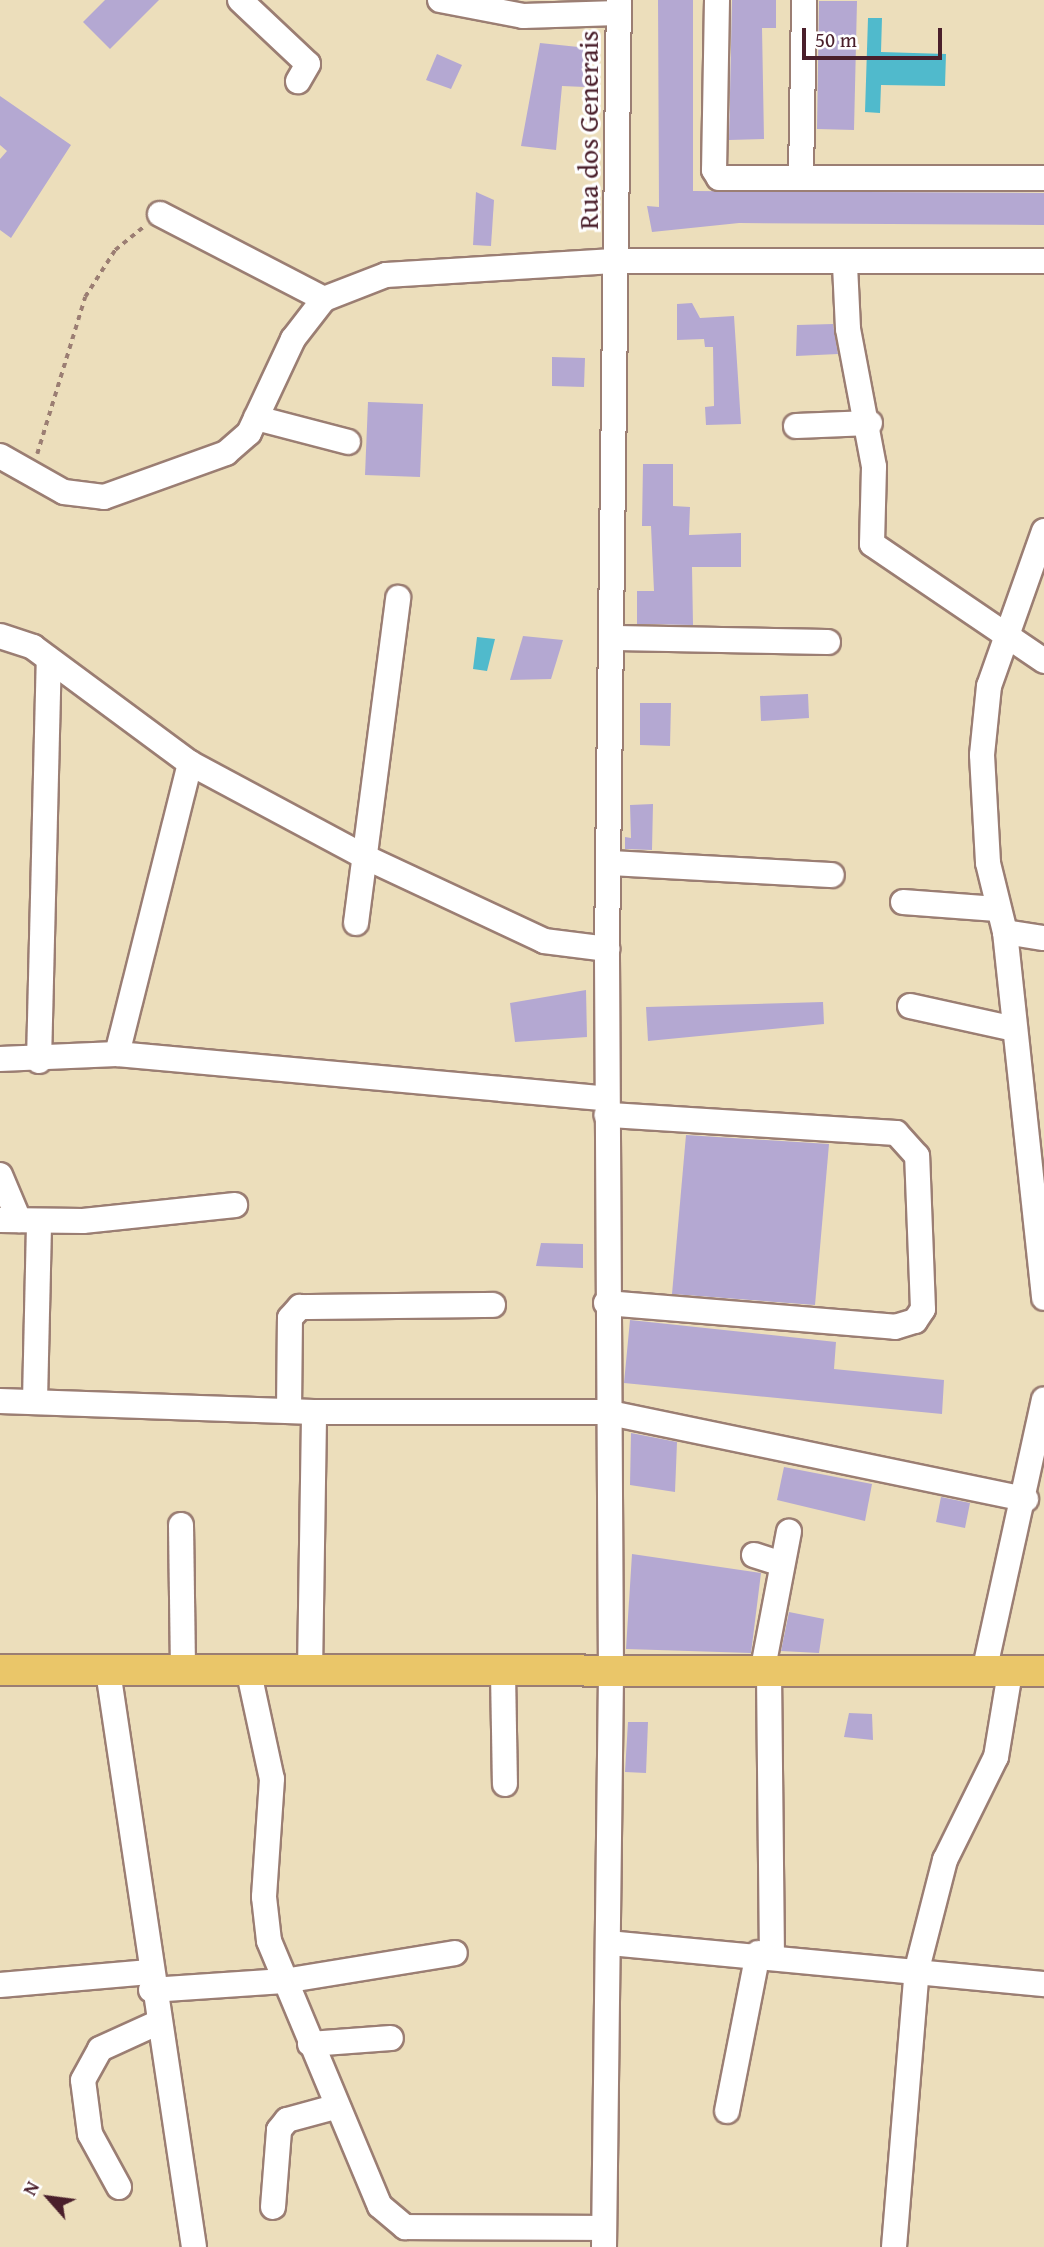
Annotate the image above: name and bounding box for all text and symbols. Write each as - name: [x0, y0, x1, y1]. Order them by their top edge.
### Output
- scale bar: [806, 14, 946, 58]
- text: 50 m: [815, 24, 857, 55]
- street label: Rua dos Generais: [571, 30, 605, 230]
- north arrow: [14, 2163, 84, 2233]
- text: N: [15, 2176, 46, 2200]

